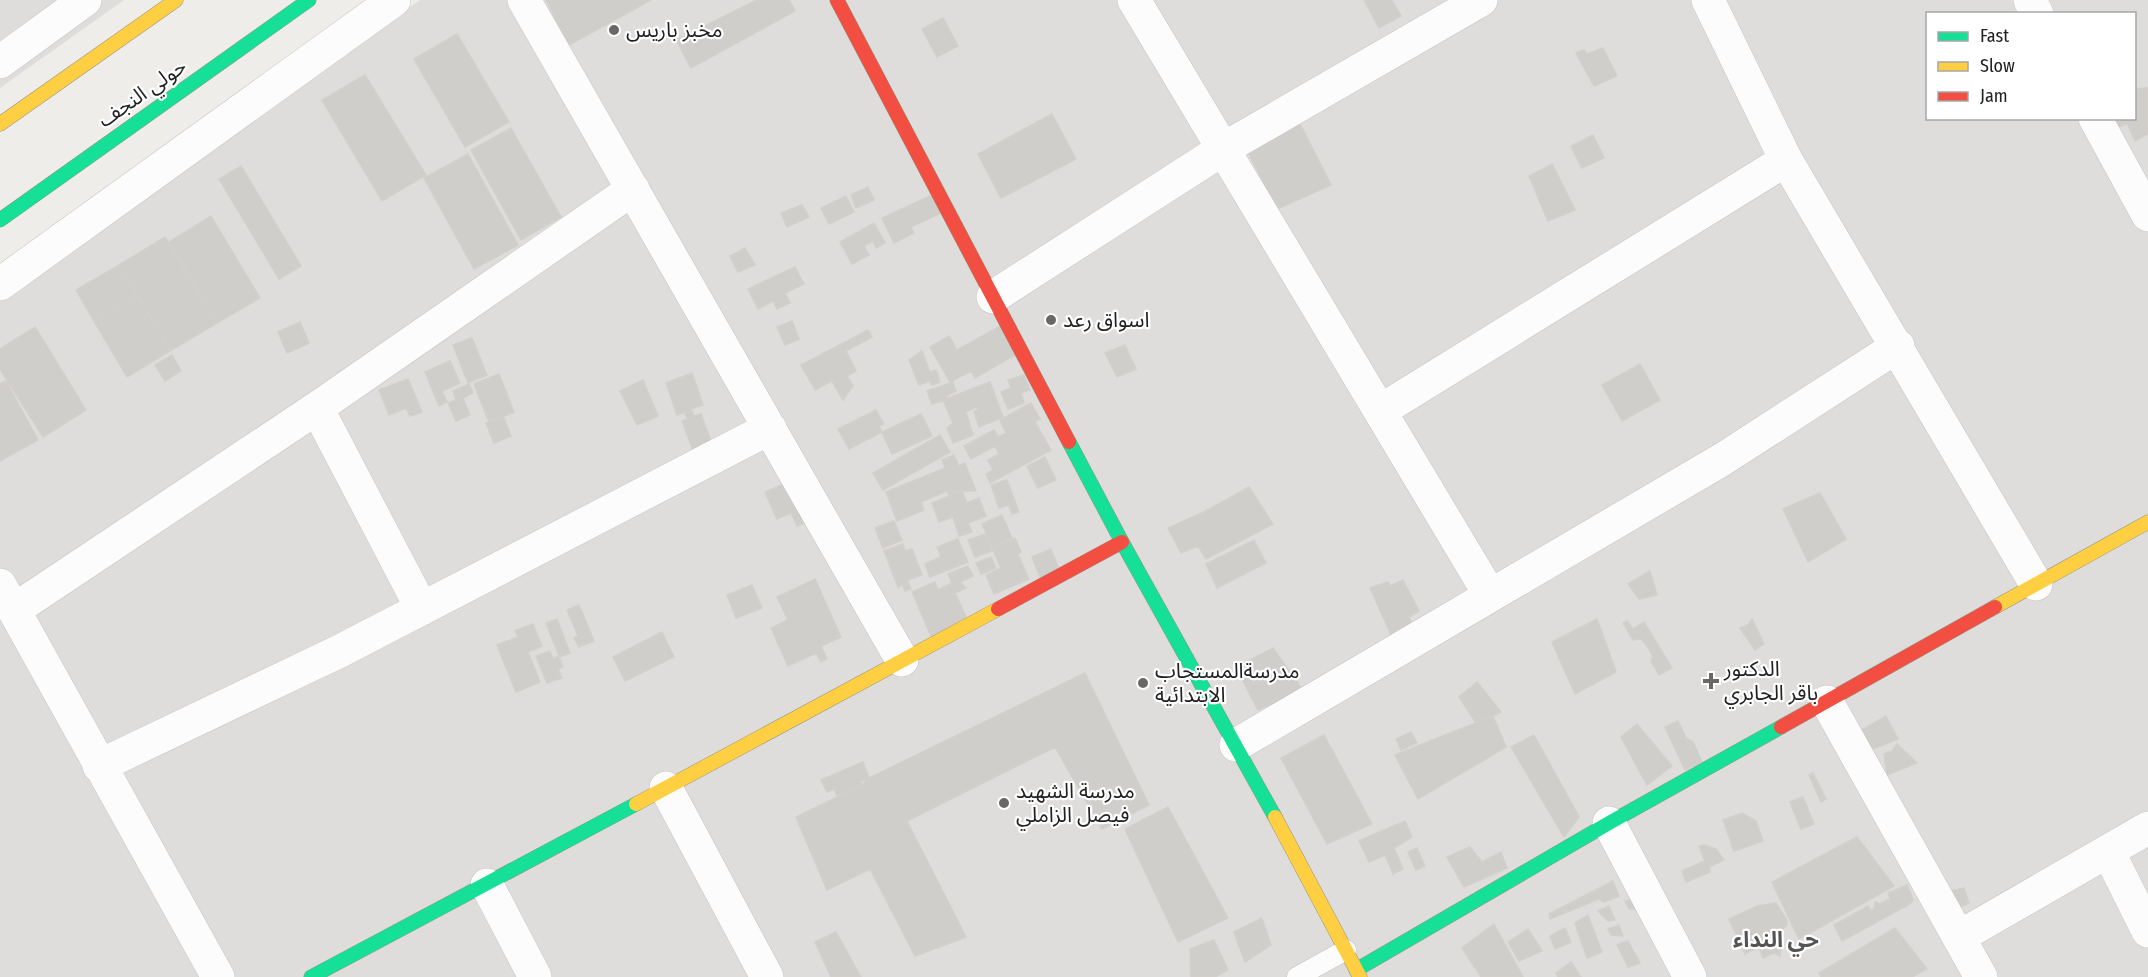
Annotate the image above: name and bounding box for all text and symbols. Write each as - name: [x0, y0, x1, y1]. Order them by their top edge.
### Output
- legend: [1926, 12, 2136, 120]
- place label: مخبز باريس: [626, 17, 723, 43]
- marker: مخبز باريس: [607, 23, 621, 37]
- text: Fast: [1980, 25, 2009, 47]
- street label: حولي النجف: [93, 53, 193, 135]
- text: Slow: [1980, 55, 2015, 77]
- text: Jam: [1980, 85, 2008, 107]
- place label: اسواق رعد: [1063, 307, 1149, 333]
- marker: اسواق رعد: [1044, 313, 1058, 327]
- place label: الدكتور باقر الجابري: [1723, 656, 1818, 709]
- place label: مدرسةالمستجاب الابتدائية: [1155, 658, 1300, 708]
- marker: الدكتور باقر الجابري: [1702, 672, 1720, 690]
- marker: مدرسةالمستجاب الابتدائية: [1136, 676, 1150, 690]
- place label: مدرسة الشهيد فيصل الزاملي: [1016, 778, 1135, 831]
- marker: مدرسة الشهيد فيصل الزاملي: [997, 796, 1011, 810]
- district label: حي النداء: [1733, 926, 1819, 957]

